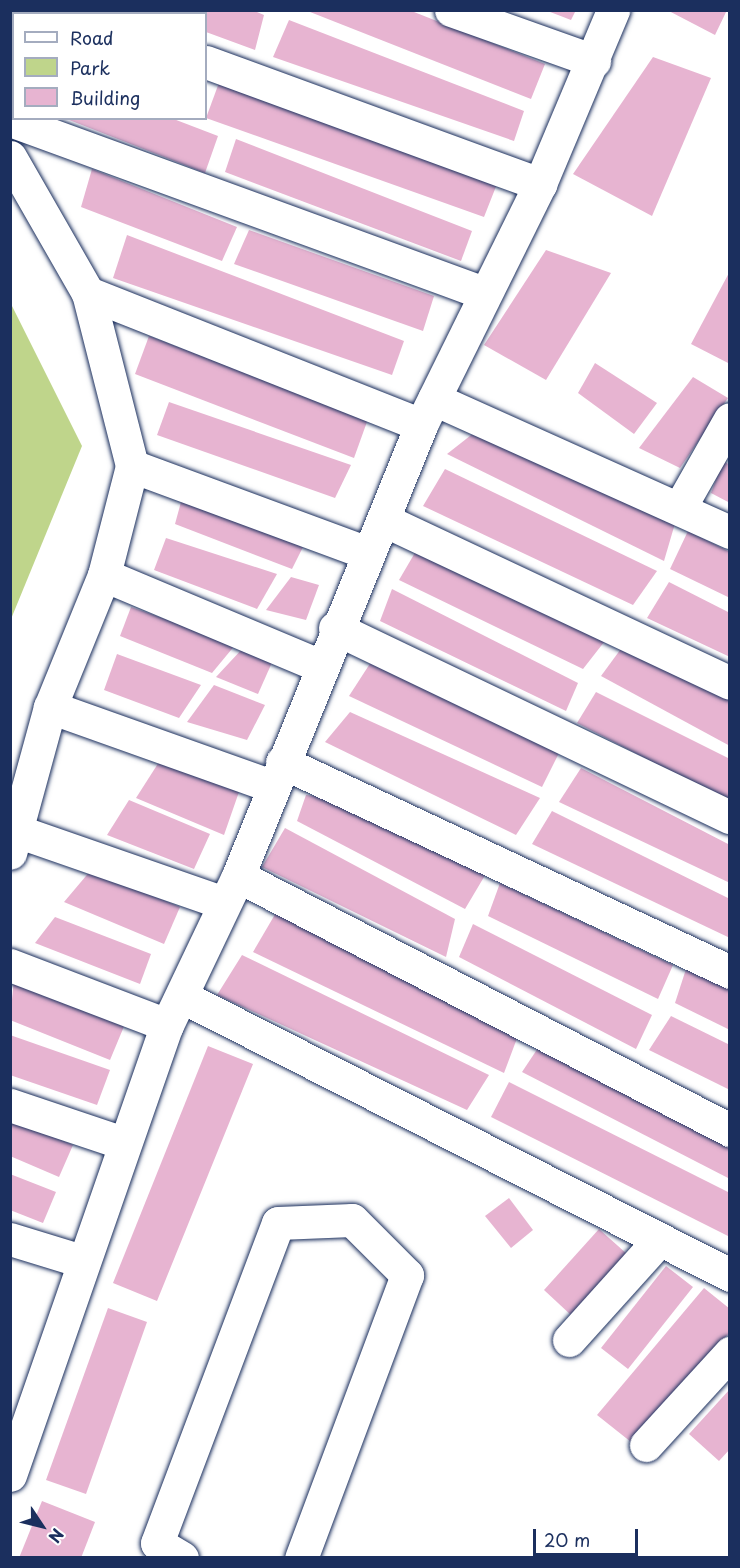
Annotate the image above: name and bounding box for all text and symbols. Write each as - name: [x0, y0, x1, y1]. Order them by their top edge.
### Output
- legend: [12, 12, 207, 120]
- text: Road: [70, 24, 114, 51]
- text: Park: [70, 54, 110, 81]
- text: Building: [70, 84, 140, 111]
- north arrow: [12, 1496, 72, 1556]
- scale bar: [536, 1517, 641, 1555]
- text: N: [43, 1524, 70, 1548]
- text: 20 m: [544, 1526, 590, 1553]

